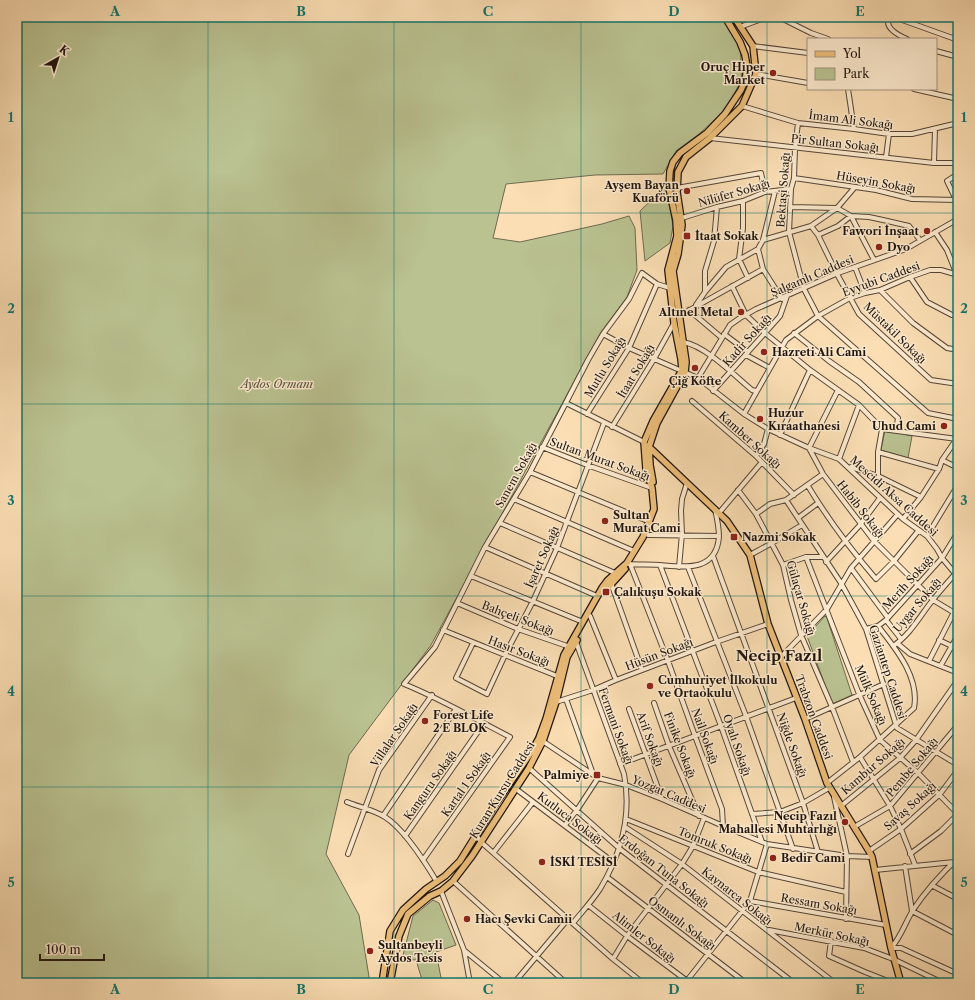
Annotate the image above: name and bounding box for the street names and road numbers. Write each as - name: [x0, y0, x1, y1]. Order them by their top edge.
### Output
- street label: İmam Ali Sokağı: [808, 107, 895, 132]
- street label: Pir Sultan Sokağı: [790, 131, 880, 155]
- street label: Bektaşi Sokağı: [773, 151, 793, 228]
- street label: Hüseyin Sokağı: [835, 168, 917, 196]
- street label: Nilüfer Sokağı: [697, 176, 772, 210]
- street label: Şalgamlı Caddesi: [768, 252, 856, 300]
- street label: Eyyubi Caddesi: [840, 258, 922, 300]
- street label: Müstakil Sokağı: [861, 299, 930, 367]
- street label: Kadir Sokağı: [720, 310, 775, 369]
- street label: Mutlu Sokağı: [581, 333, 629, 400]
- street label: İtaat Sokağı: [614, 340, 658, 401]
- street label: Kamber Sokağı: [716, 408, 785, 472]
- street label: Sultan Murat Sokağı: [548, 434, 653, 484]
- street label: Sanem Sokağı: [492, 439, 540, 510]
- street label: Mescidi Aksa Caddesi: [847, 453, 941, 540]
- street label: Habib Sokağı: [834, 477, 888, 541]
- street label: İşaret Sokağı: [521, 523, 562, 590]
- street label: Merih Sokağı: [880, 551, 937, 612]
- street label: Gülaçar Sokağı: [784, 559, 819, 638]
- street label: Uygar Sokağı: [890, 574, 944, 635]
- street label: Bahçeli Sokağı: [480, 598, 557, 638]
- street label: Gaziantep Caddesi: [866, 623, 910, 721]
- street label: Hasır Sokağı: [486, 633, 552, 669]
- street label: Hüsün Sokağı: [623, 634, 695, 673]
- street label: Mülk Sokağı: [852, 663, 890, 728]
- street label: Trabzon Caddesi: [792, 673, 836, 762]
- street label: Fermani Sokağı: [596, 686, 637, 767]
- street label: Villalar Sokağı: [367, 700, 421, 771]
- street label: Nail Sokağı: [688, 706, 722, 766]
- street label: Arif Sokağı: [633, 709, 667, 769]
- street label: Finike Sokağı: [661, 710, 699, 781]
- street label: Niğde Sokağı: [774, 711, 810, 780]
- street label: Oyalı Sokağı: [720, 712, 754, 778]
- street label: Kambur Sokağı: [838, 734, 908, 797]
- street label: Pembe Sokağı: [883, 734, 941, 800]
- street label: Kuran Kursu Caddesi: [466, 738, 538, 841]
- street label: Kanguru Sokağı: [401, 747, 460, 823]
- street label: Kartal 1 Sokağı: [438, 748, 494, 819]
- street label: Yozgat Caddesi: [629, 772, 709, 816]
- street label: Savaş Sokağı: [881, 778, 940, 833]
- street label: Kutluca Sokağı: [535, 789, 606, 847]
- street label: Tomruk Sokağı: [676, 824, 755, 867]
- street label: Erdoğan Tuna Sokağı: [616, 831, 713, 911]
- street label: Kaynarca Sokağı: [699, 864, 776, 928]
- street label: Ressam Sokağı: [780, 890, 859, 918]
- street label: Osmanlı Sokağı: [646, 893, 719, 953]
- street label: Alimler Sokağı: [609, 907, 679, 966]
- street label: Merkür Sokağı: [793, 919, 871, 949]

